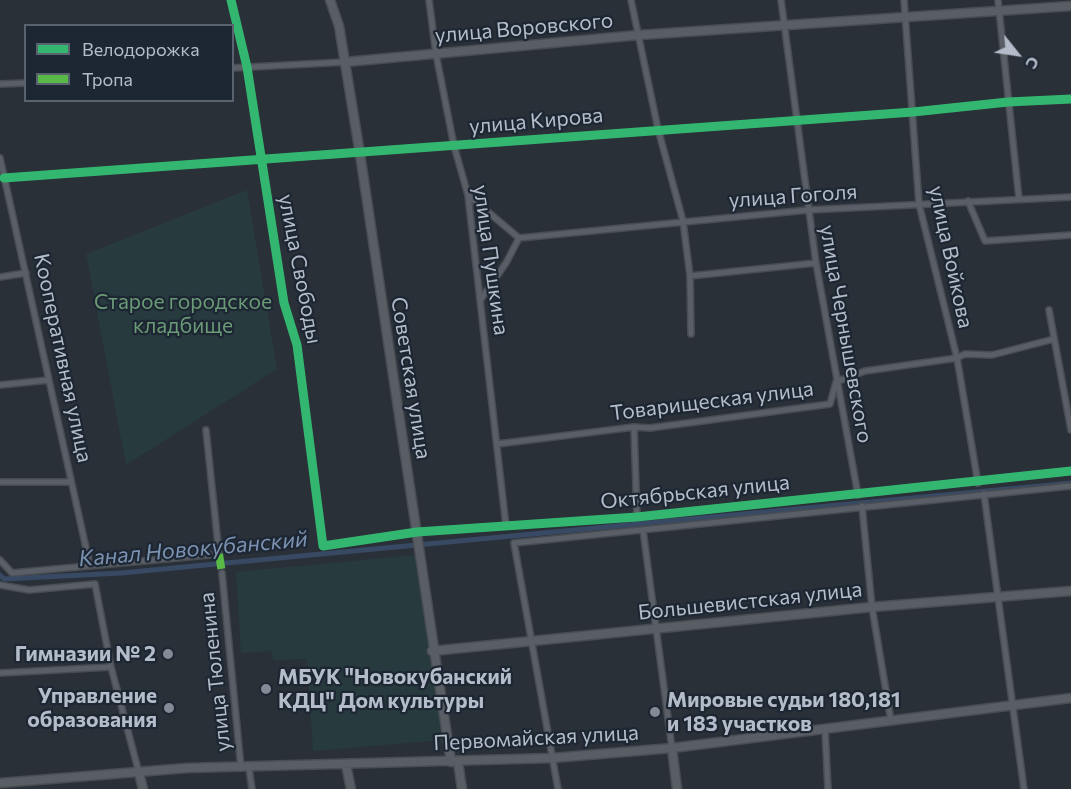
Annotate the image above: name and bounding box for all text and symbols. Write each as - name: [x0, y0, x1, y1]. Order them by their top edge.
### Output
- street label: улица Воровского: [434, 8, 614, 48]
- legend: [24, 24, 234, 102]
- north arrow: [987, 24, 1047, 84]
- text: Велодорожка: [82, 38, 200, 60]
- text: С: [1022, 54, 1044, 73]
- text: Тропа: [82, 68, 133, 90]
- street label: улица Кирова: [468, 103, 604, 139]
- street label: улица Гоголя: [728, 179, 858, 213]
- street label: улица Пушкина: [468, 183, 514, 337]
- street label: улица Войкова: [924, 183, 978, 331]
- street label: улица Свободы: [273, 192, 327, 346]
- street label: улица Чернышевского: [814, 223, 878, 445]
- street label: Кооперативная улица: [29, 251, 97, 465]
- park label: Старое городское кладбище: [94, 289, 272, 339]
- street label: Советская улица: [386, 295, 436, 461]
- street label: Товарищеская улица: [609, 376, 815, 426]
- street label: Октябрьская улица: [599, 470, 791, 514]
- water label: Канал Новокубанский: [77, 526, 309, 572]
- street label: Большевистская улица: [637, 577, 863, 625]
- street label: улица Тюленина: [194, 591, 236, 753]
- place label: Гимназии № 2: [15, 641, 156, 667]
- marker: Гимназии № 2: [161, 647, 175, 661]
- place label: МБУК "Новокубанский КДЦ" Дом культуры: [278, 664, 512, 714]
- marker: МБУК "Новокубанский КДЦ" Дом культуры: [259, 682, 273, 696]
- place label: Управление образования: [27, 683, 157, 733]
- place label: Мировые судьи 180,181 и 183 участков: [667, 687, 900, 737]
- marker: Управление образования: [162, 701, 176, 715]
- marker: Мировые судьи 180,181 и 183 участков: [648, 705, 662, 719]
- street label: Первомайская улица: [433, 720, 639, 756]

